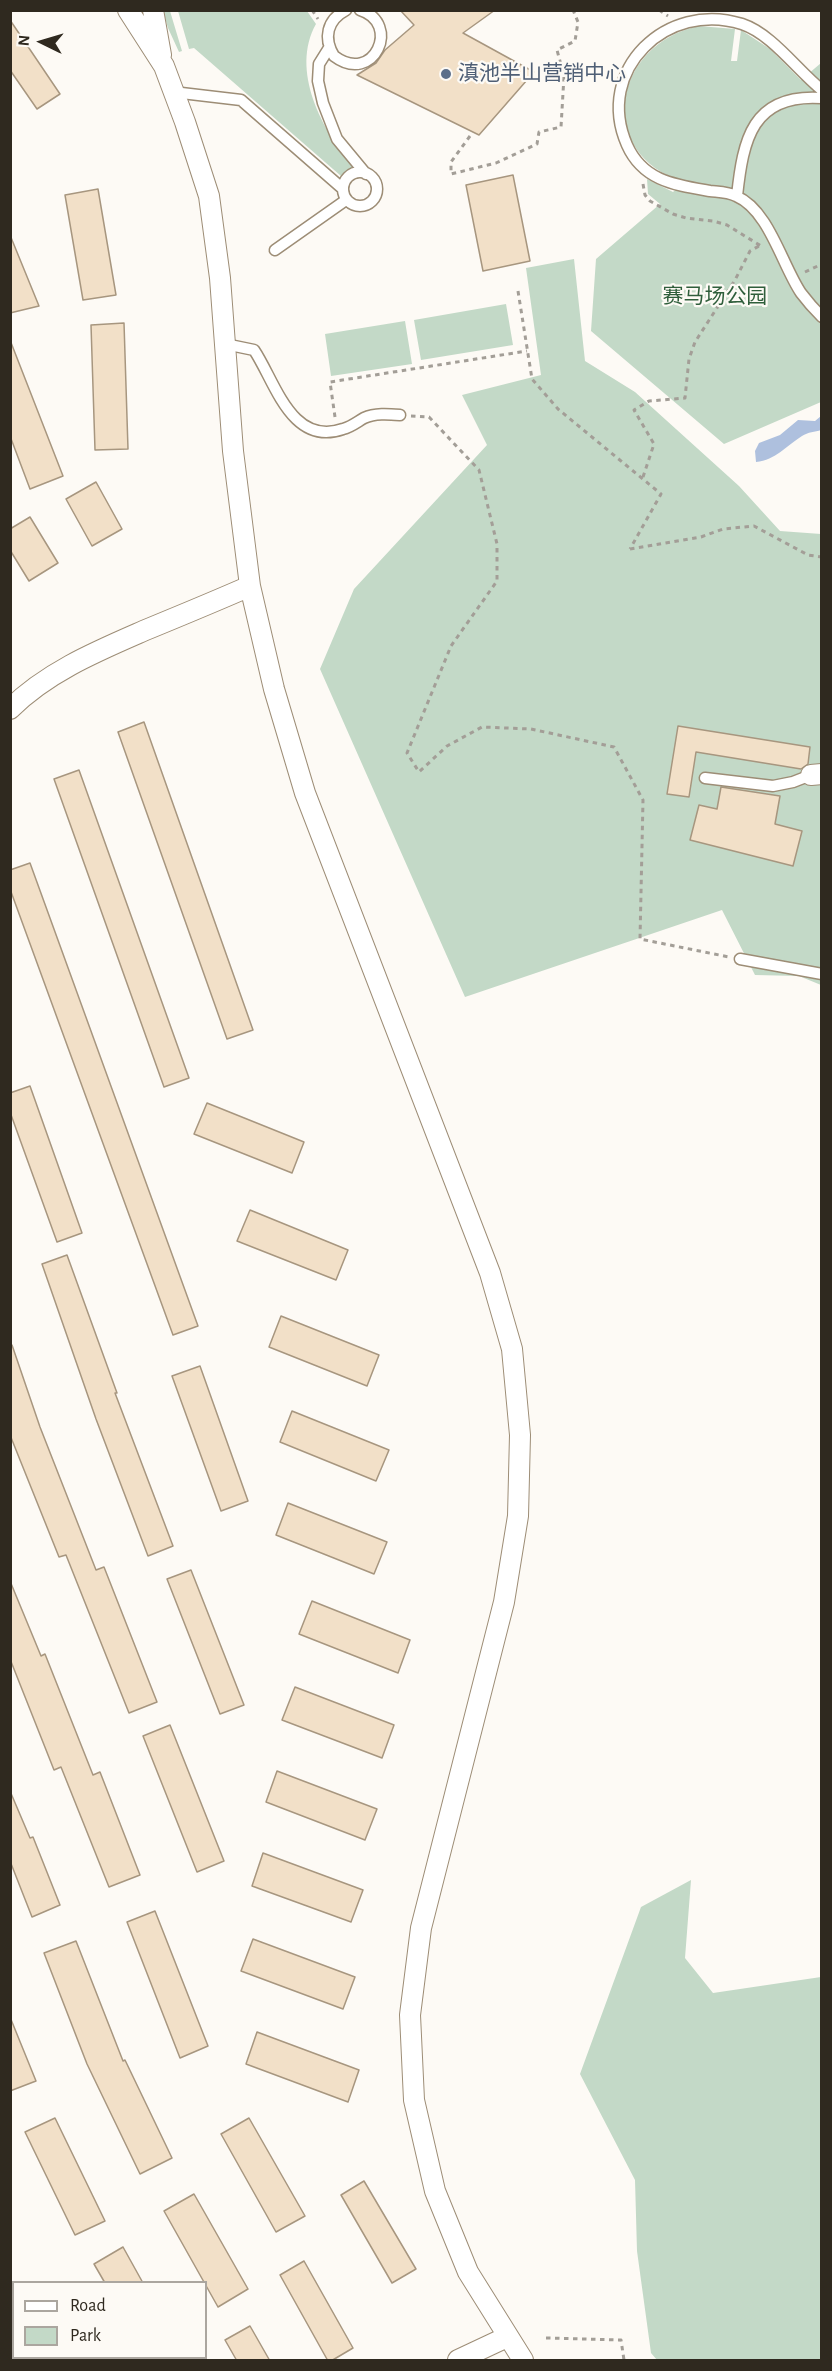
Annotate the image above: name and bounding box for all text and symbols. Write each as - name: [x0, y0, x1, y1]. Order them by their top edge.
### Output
- north arrow: [12, 12, 72, 72]
- text: N: [16, 34, 33, 47]
- place label: 滇池半山营销中心: [458, 61, 626, 87]
- marker: 滇池半山营销中心: [439, 67, 453, 81]
- park label: 赛马场公园: [663, 284, 767, 310]
- legend: [12, 2281, 207, 2359]
- text: Road: [70, 2297, 106, 2315]
- text: Park: [70, 2327, 101, 2345]

